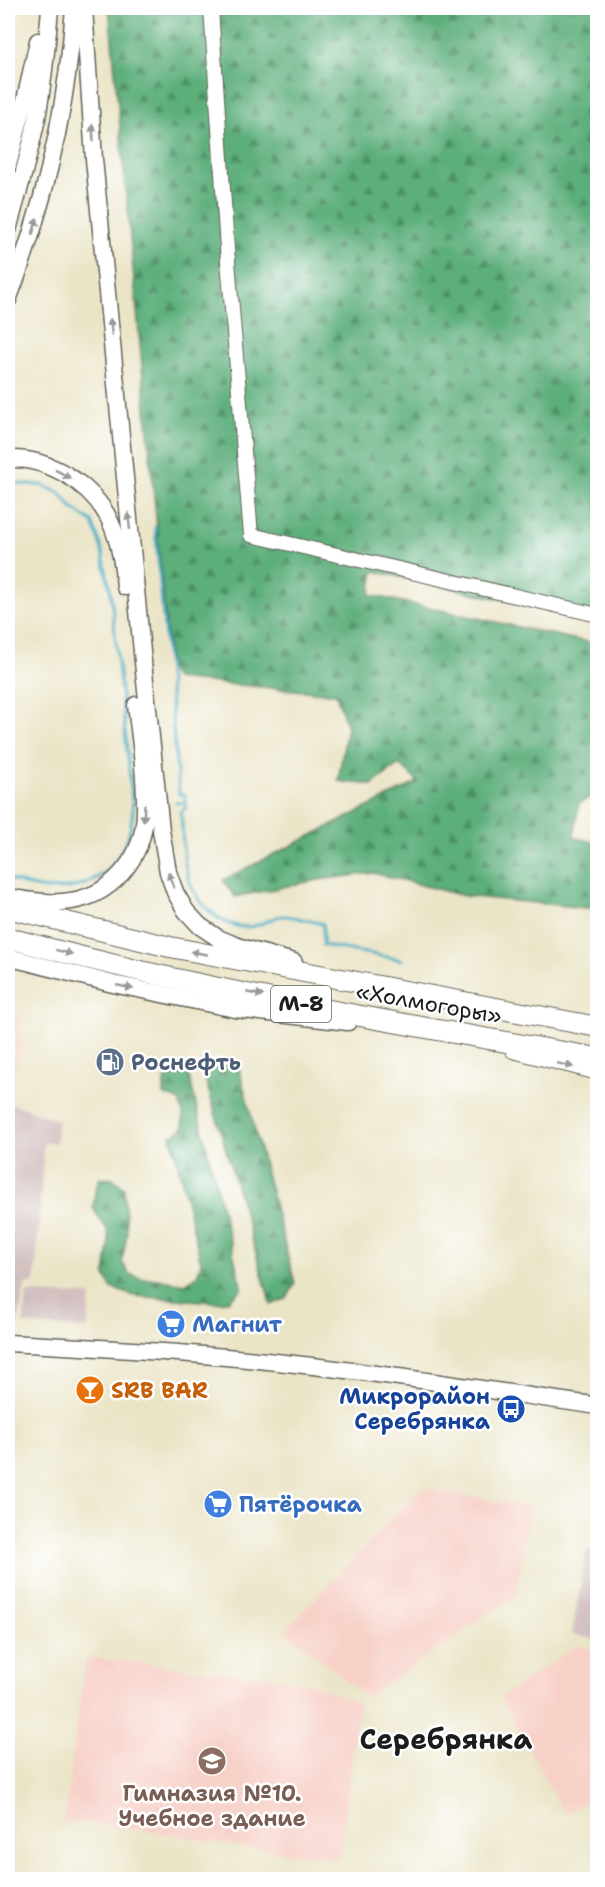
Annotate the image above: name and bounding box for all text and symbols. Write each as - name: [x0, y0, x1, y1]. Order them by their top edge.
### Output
- one-way arrow: [88, 123, 97, 142]
- one-way arrow: [31, 216, 40, 234]
- one-way arrow: [106, 317, 116, 336]
- one-way arrow: [55, 468, 71, 479]
- one-way arrow: [125, 511, 134, 530]
- one-way arrow: [140, 804, 149, 823]
- one-way arrow: [166, 871, 176, 889]
- one-way arrow: [55, 948, 73, 958]
- one-way arrow: [190, 948, 209, 957]
- street label: «Холмогоры»: [354, 976, 504, 1031]
- one-way arrow: [116, 982, 134, 992]
- road number: М-8: [271, 986, 331, 1022]
- one-way arrow: [245, 990, 264, 999]
- fuel station icon: Роснефть: [94, 1046, 126, 1078]
- place label: Роснефть: [131, 1048, 241, 1077]
- one-way arrow: [556, 1061, 574, 1071]
- supermarket icon: Магнит: [155, 1308, 187, 1340]
- place label: Магнит: [192, 1310, 283, 1339]
- bar icon: SRB BAR: [74, 1374, 106, 1406]
- place label: SRB BAR: [111, 1376, 208, 1405]
- place label: Микрорайон Серебрянка: [339, 1382, 490, 1436]
- bus stop icon: Микрорайон Серебрянка: [495, 1393, 527, 1425]
- supermarket icon: Пятёрочка: [202, 1488, 234, 1520]
- place label: Пятёрочка: [239, 1490, 362, 1519]
- district label: Серебрянка: [360, 1720, 532, 1758]
- school or university icon: Гимназия №10. Учебное здание: [196, 1745, 228, 1777]
- place label: Гимназия №10. Учебное здание: [118, 1779, 306, 1833]

